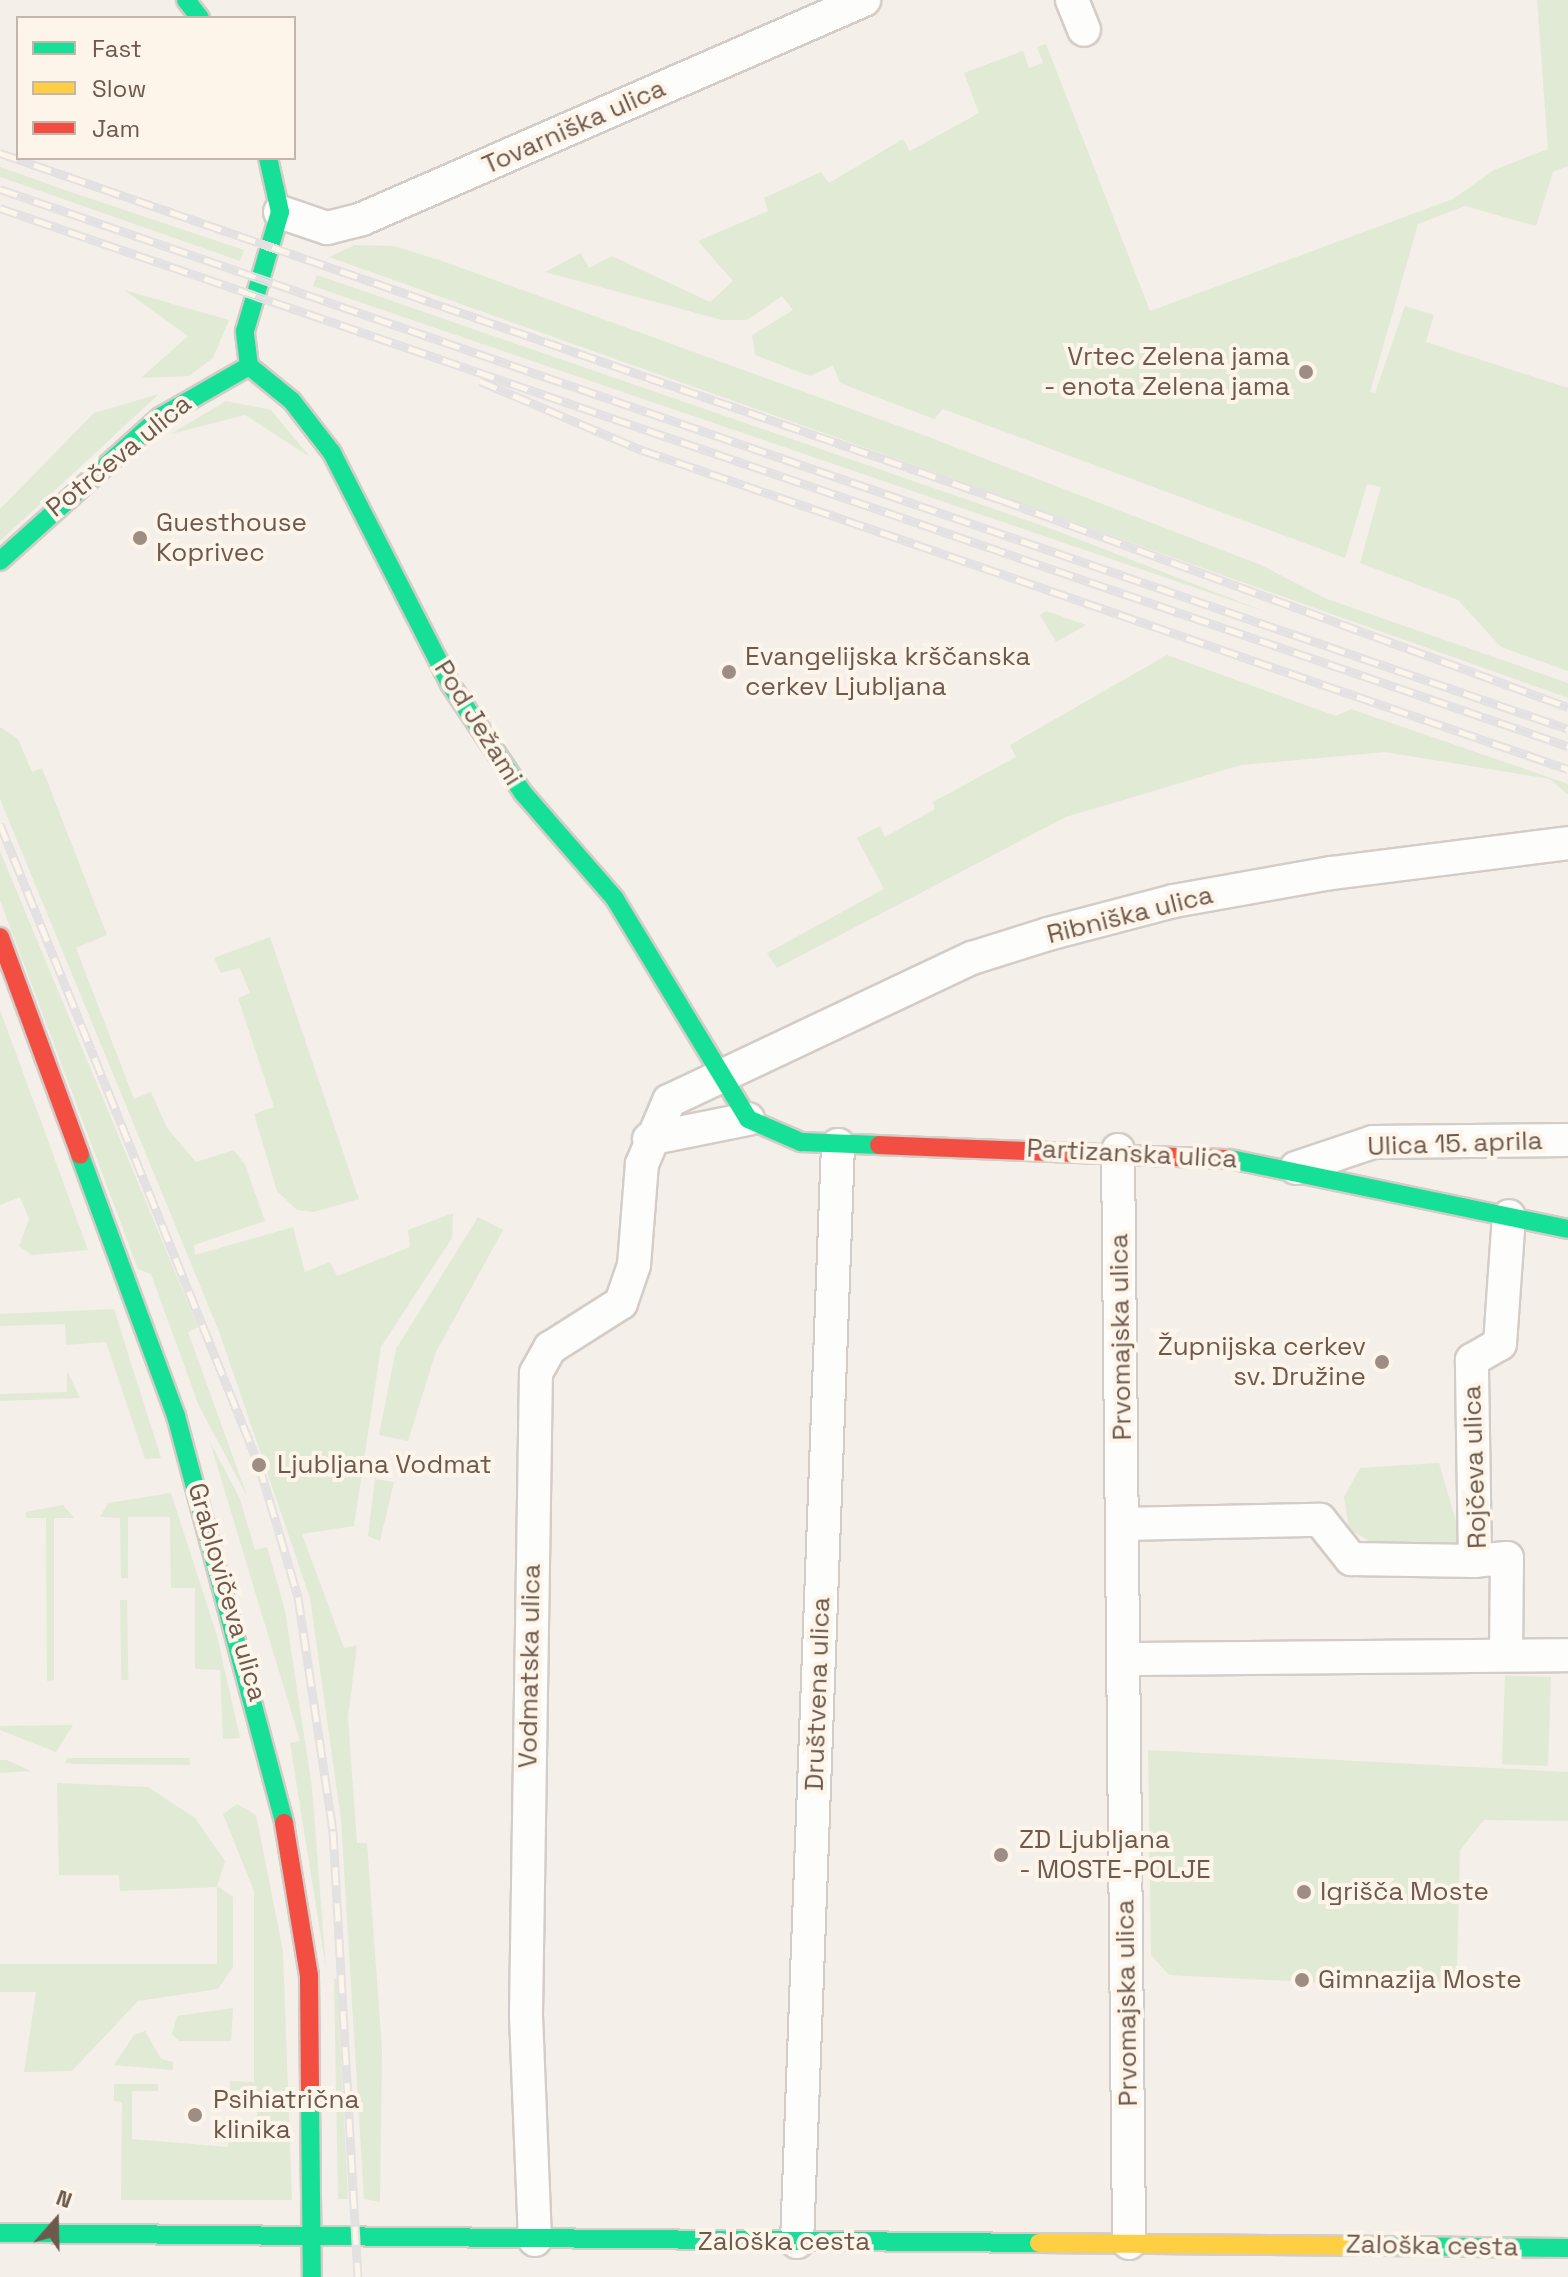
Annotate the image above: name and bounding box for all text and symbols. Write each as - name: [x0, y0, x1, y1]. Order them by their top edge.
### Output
- legend: [16, 16, 296, 160]
- text: Fast: [92, 33, 142, 64]
- text: Slow: [92, 73, 146, 104]
- street label: Tovarniška ulica: [478, 73, 670, 181]
- text: Jam: [92, 113, 140, 144]
- place label: Vrtec Zelena jama - enota Zelena jama: [1043, 341, 1290, 402]
- marker: Vrtec Zelena jama - enota Zelena jama: [1297, 363, 1315, 381]
- street label: Potrčeva ulica: [40, 388, 198, 524]
- place label: Guesthouse Koprivec: [156, 507, 307, 568]
- marker: Guesthouse Koprivec: [131, 529, 149, 547]
- place label: Evangelijska krščanska cerkev Ljubljana: [745, 641, 1030, 702]
- street label: Pod Ježami: [427, 655, 529, 791]
- marker: Evangelijska krščanska cerkev Ljubljana: [720, 663, 738, 681]
- street label: Ribniška ulica: [1044, 879, 1216, 951]
- street label: Ulica 15. aprila: [1366, 1125, 1544, 1163]
- street label: Partizanska ulica: [1026, 1133, 1238, 1175]
- street label: Prvomajska ulica: [1104, 1233, 1138, 1441]
- place label: Župnijska cerkev sv. Družine: [1158, 1331, 1366, 1392]
- marker: Župnijska cerkev sv. Družine: [1373, 1353, 1391, 1371]
- street label: Rojčeva ulica: [1457, 1385, 1493, 1549]
- place label: Ljubljana Vodmat: [277, 1449, 492, 1481]
- marker: Ljubljana Vodmat: [248, 1454, 270, 1476]
- street label: Grablovičeva ulica: [181, 1479, 273, 1705]
- street label: Vodmatska ulica: [513, 1563, 547, 1769]
- street label: Društvena ulica: [799, 1597, 837, 1791]
- place label: ZD Ljubljana - MOSTE-POLJE: [1019, 1824, 1211, 1886]
- marker: ZD Ljubljana - MOSTE-POLJE: [990, 1844, 1012, 1866]
- place label: Igrišča Moste: [1320, 1876, 1489, 1908]
- marker: Igrišča Moste: [1295, 1883, 1313, 1901]
- street label: Prvomajska ulica: [1110, 1899, 1144, 2107]
- place label: Gimnazija Moste: [1318, 1964, 1522, 1996]
- marker: Gimnazija Moste: [1293, 1971, 1311, 1989]
- place label: Psihiatrična klinika: [213, 2084, 359, 2146]
- marker: Psihiatrična klinika: [184, 2104, 206, 2126]
- north arrow: [16, 2181, 96, 2261]
- text: N: [52, 2183, 76, 2214]
- street label: Zaloška cesta: [698, 2226, 870, 2258]
- street label: Zaloška cesta: [1345, 2229, 1519, 2263]

